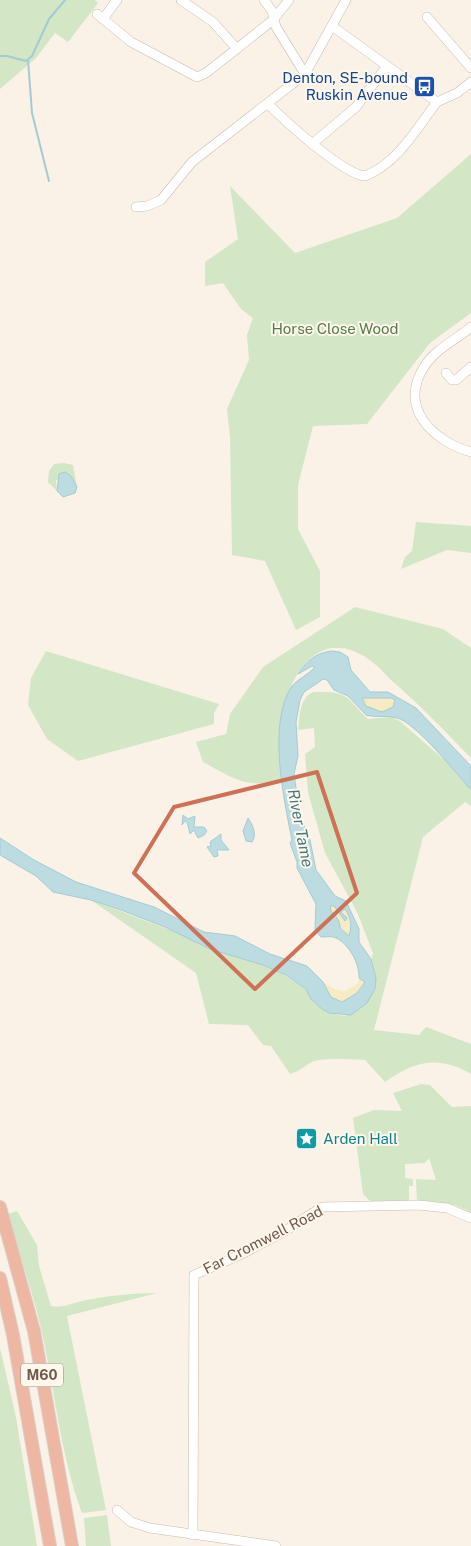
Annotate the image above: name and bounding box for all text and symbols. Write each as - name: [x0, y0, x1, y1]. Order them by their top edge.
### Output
- place label: Denton, SE-bound Ruskin Avenue: [282, 69, 408, 103]
- bus stop icon: Denton, SE-bound Ruskin Avenue: [412, 75, 436, 99]
- park label: Horse Close Wood: [271, 320, 399, 337]
- water label: River Tame: [284, 787, 317, 869]
- place icon: Arden Hall: [295, 1127, 319, 1151]
- place label: Arden Hall: [323, 1130, 398, 1147]
- street label: Far Cromwell Road: [200, 1202, 325, 1277]
- road number: M60: [21, 1364, 63, 1386]

